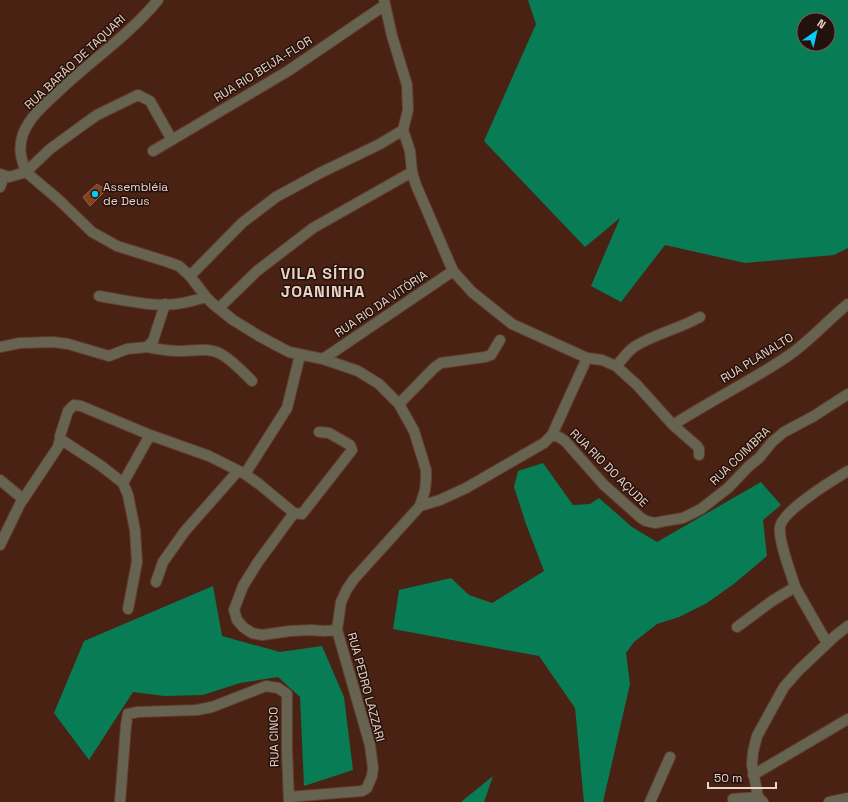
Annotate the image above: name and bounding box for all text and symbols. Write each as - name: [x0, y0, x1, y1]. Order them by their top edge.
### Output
- street label: RUA BARÃO DE TAQUARI: [21, 11, 129, 113]
- north arrow: [796, 12, 836, 52]
- text: N: [815, 16, 829, 32]
- street label: RUA RIO BEIJA-FLOR: [211, 32, 315, 106]
- place label: Assembléia de Deus: [103, 179, 168, 209]
- marker: Assembléia de Deus: [90, 189, 100, 199]
- district label: VILA SÍTIO JOANINHA: [280, 263, 366, 302]
- street label: RUA RIO DA VITÓRIA: [331, 267, 431, 341]
- street label: RUA PLANALTO: [718, 329, 796, 387]
- street label: RUA COIMBRA: [706, 423, 774, 489]
- street label: RUA RIO DO AÇUDE: [566, 425, 652, 511]
- street label: RUA PEDRO LAZZARI: [344, 631, 388, 743]
- street label: RUA CINCO: [265, 707, 283, 767]
- scale bar: [708, 764, 776, 790]
- text: 50 m: [714, 770, 742, 786]

